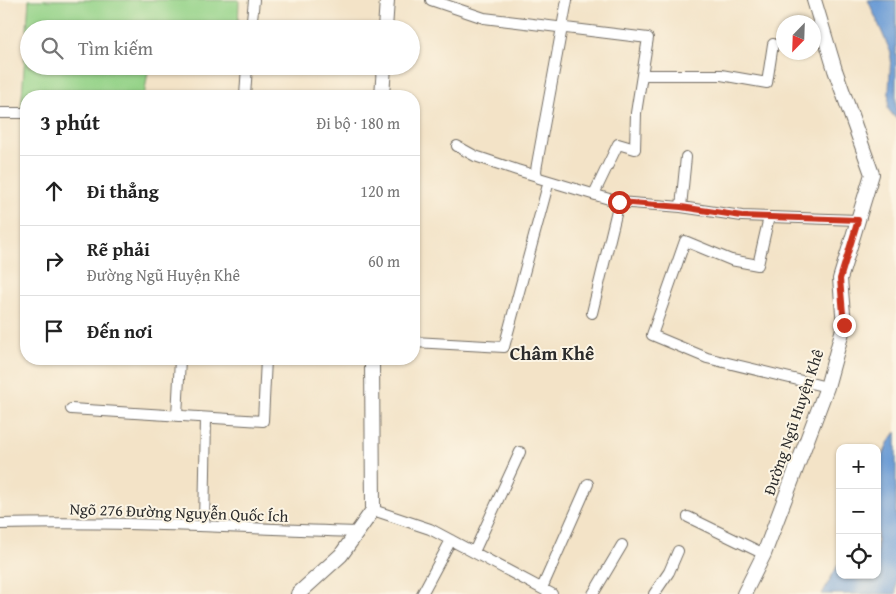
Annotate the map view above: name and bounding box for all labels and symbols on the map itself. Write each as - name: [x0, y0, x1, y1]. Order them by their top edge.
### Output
- north arrow: [776, 15, 821, 60]
- route start: [608, 191, 631, 214]
- route end: [833, 314, 856, 337]
- district label: Châm Khê: [510, 339, 594, 367]
- street label: Đường Ngũ Huyện Khê: [757, 346, 829, 498]
- street label: Ngõ 276 Đường Nguyễn Quốc Ích: [69, 496, 289, 528]

